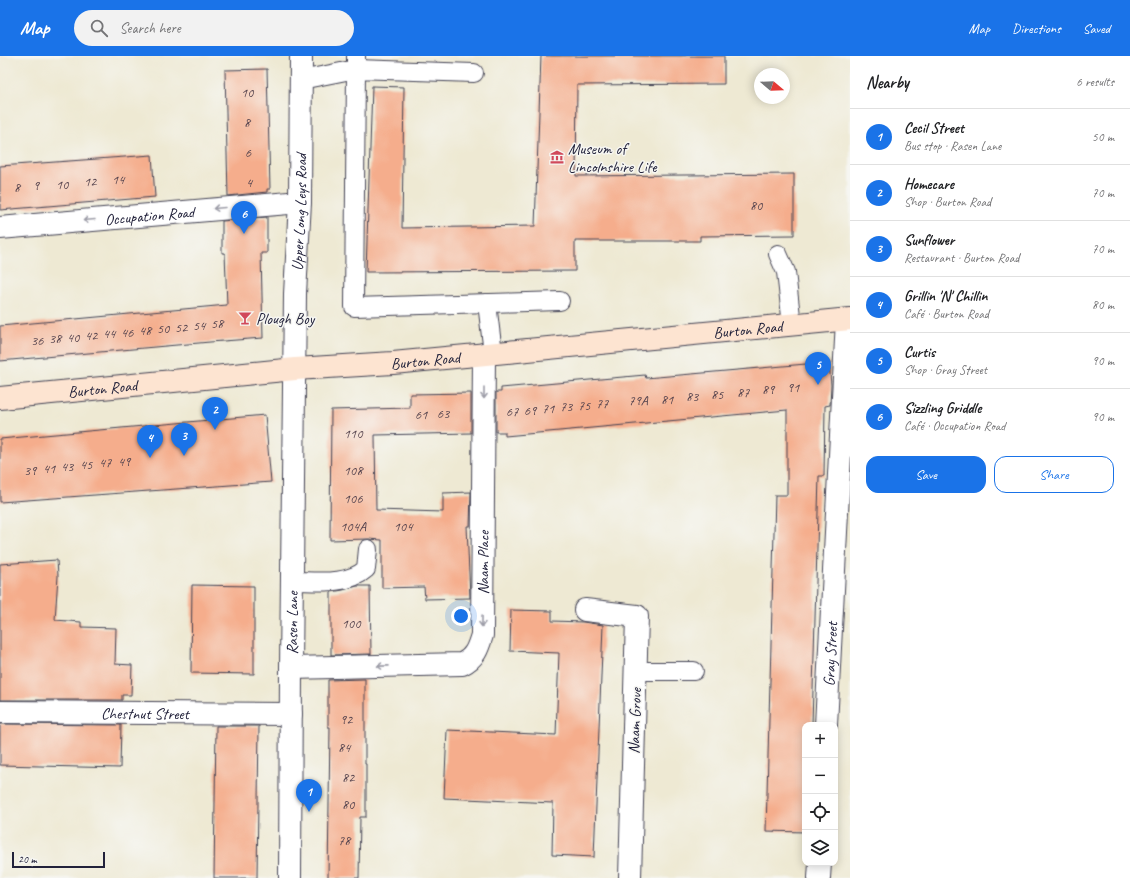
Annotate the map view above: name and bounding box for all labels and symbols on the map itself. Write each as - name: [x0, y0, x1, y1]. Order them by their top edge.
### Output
- north arrow: [754, 68, 790, 104]
- house number: 10: [241, 84, 255, 101]
- house number: 8: [244, 114, 252, 131]
- place label: Museum of Lincolnshire Life: [568, 139, 658, 177]
- house number: 6: [245, 144, 252, 161]
- museum icon: Museum of Lincolnshire Life: [549, 149, 565, 165]
- street label: Upper Long Leys Road: [287, 151, 311, 271]
- house number: 14: [112, 171, 126, 188]
- house number: 12: [84, 173, 98, 190]
- house number: 4: [246, 174, 254, 191]
- house number: 10: [56, 176, 70, 193]
- house number: 9: [33, 177, 41, 194]
- house number: 8: [14, 179, 22, 196]
- house number: 80: [750, 197, 764, 214]
- pin: 6: [231, 201, 257, 234]
- street label: Occupation Road: [104, 202, 198, 230]
- one-way arrow: [213, 205, 226, 212]
- one-way arrow: [83, 217, 96, 224]
- place label: Plough Boy: [256, 309, 316, 329]
- bar icon: Plough Boy: [237, 310, 253, 326]
- house number: 58: [211, 315, 225, 332]
- street label: Burton Road: [712, 316, 786, 343]
- house number: 54: [193, 317, 207, 334]
- house number: 52: [175, 319, 189, 336]
- house number: 50: [157, 320, 171, 337]
- house number: 48: [139, 322, 153, 339]
- house number: 46: [121, 324, 134, 341]
- house number: 44: [103, 325, 117, 342]
- house number: 42: [85, 327, 99, 344]
- house number: 40: [67, 329, 81, 346]
- house number: 38: [49, 330, 63, 347]
- house number: 36: [31, 332, 44, 349]
- street label: Burton Road: [390, 347, 464, 374]
- pin: 5: [805, 352, 831, 385]
- street label: Burton Road: [67, 375, 141, 402]
- house number: 91: [787, 379, 800, 396]
- house number: 89: [762, 381, 776, 398]
- house number: 87: [737, 384, 750, 401]
- one-way arrow: [480, 386, 488, 399]
- house number: 85: [711, 386, 724, 403]
- house number: 83: [686, 388, 700, 405]
- house number: 81: [661, 391, 674, 408]
- house number: 79A: [628, 392, 649, 409]
- house number: 77: [596, 395, 609, 412]
- pin: 2: [202, 397, 228, 430]
- house number: 75: [578, 397, 591, 414]
- house number: 73: [560, 398, 574, 415]
- house number: 71: [542, 400, 555, 417]
- house number: 69: [524, 402, 538, 419]
- house number: 67: [506, 403, 519, 420]
- house number: 63: [437, 405, 451, 422]
- house number: 61: [415, 406, 428, 423]
- pin: 3: [171, 423, 197, 456]
- pin: 4: [137, 425, 163, 458]
- house number: 110: [344, 425, 364, 442]
- house number: 49: [118, 453, 132, 470]
- house number: 47: [99, 454, 112, 471]
- house number: 45: [80, 456, 93, 473]
- house number: 43: [61, 458, 75, 475]
- house number: 41: [43, 460, 56, 477]
- house number: 39: [24, 462, 38, 479]
- house number: 108: [344, 462, 364, 479]
- house number: 106: [344, 490, 363, 507]
- house number: 104A: [340, 518, 367, 535]
- house number: 104: [394, 518, 414, 535]
- street label: Naam Place: [473, 529, 494, 595]
- street label: Rasen Lane: [282, 590, 303, 655]
- your location: [451, 606, 471, 626]
- one-way arrow: [478, 614, 486, 627]
- house number: 100: [342, 615, 362, 632]
- street label: Gray Street: [819, 620, 842, 687]
- one-way arrow: [377, 662, 390, 669]
- street label: Naam Grove: [624, 686, 646, 754]
- street label: Chestnut Street: [101, 704, 191, 724]
- house number: 92: [340, 711, 354, 728]
- house number: 84: [338, 739, 352, 756]
- house number: 82: [342, 769, 356, 786]
- pin: 1: [296, 779, 322, 812]
- house number: 80: [342, 796, 356, 813]
- house number: 78: [338, 832, 352, 849]
- scale bar: [12, 850, 105, 869]

